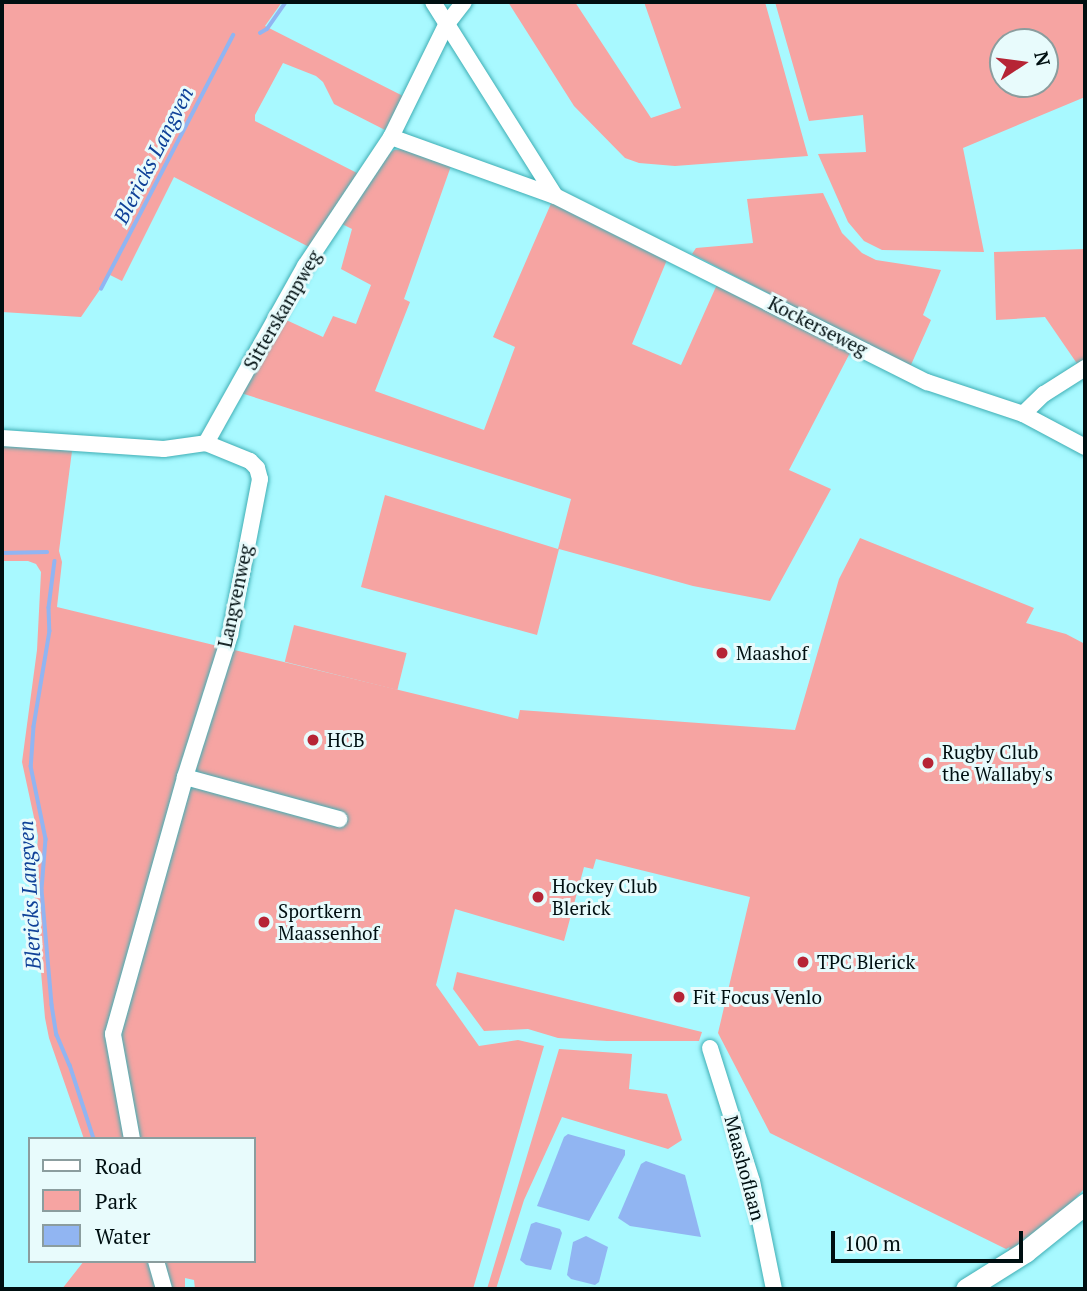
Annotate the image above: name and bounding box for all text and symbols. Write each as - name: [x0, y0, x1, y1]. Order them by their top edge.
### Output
- north arrow: [989, 28, 1059, 98]
- text: N: [1029, 49, 1057, 68]
- water label: Blericks Langven: [108, 83, 198, 227]
- street label: Sitterskampweg: [238, 246, 326, 374]
- street label: Kockerseweg: [765, 291, 871, 361]
- street label: Langvenweg: [213, 542, 257, 650]
- place label: Maashof: [736, 642, 808, 664]
- marker: Maashof: [714, 645, 730, 661]
- place label: HCB: [327, 729, 365, 751]
- marker: HCB: [305, 732, 321, 748]
- place label: Rugby Club the Wallaby's: [942, 741, 1053, 785]
- marker: Rugby Club the Wallaby's: [920, 755, 936, 771]
- water label: Blericks Langven: [13, 820, 45, 970]
- place label: Hockey Club Blerick: [552, 875, 657, 919]
- marker: Hockey Club Blerick: [530, 889, 546, 905]
- place label: Sportkern Maassenhof: [278, 900, 379, 944]
- marker: Sportkern Maassenhof: [256, 914, 272, 930]
- place label: TPC Blerick: [817, 951, 915, 973]
- marker: TPC Blerick: [795, 954, 811, 970]
- place label: Fit Focus Venlo: [693, 986, 823, 1008]
- marker: Fit Focus Venlo: [671, 989, 687, 1005]
- street label: Maashoflaan: [720, 1113, 770, 1223]
- legend: [28, 1137, 256, 1263]
- text: Road: [95, 1152, 142, 1180]
- text: Park: [95, 1187, 137, 1215]
- scale bar: [835, 1218, 1028, 1262]
- text: Water: [95, 1222, 150, 1250]
- text: 100 m: [844, 1229, 901, 1257]

